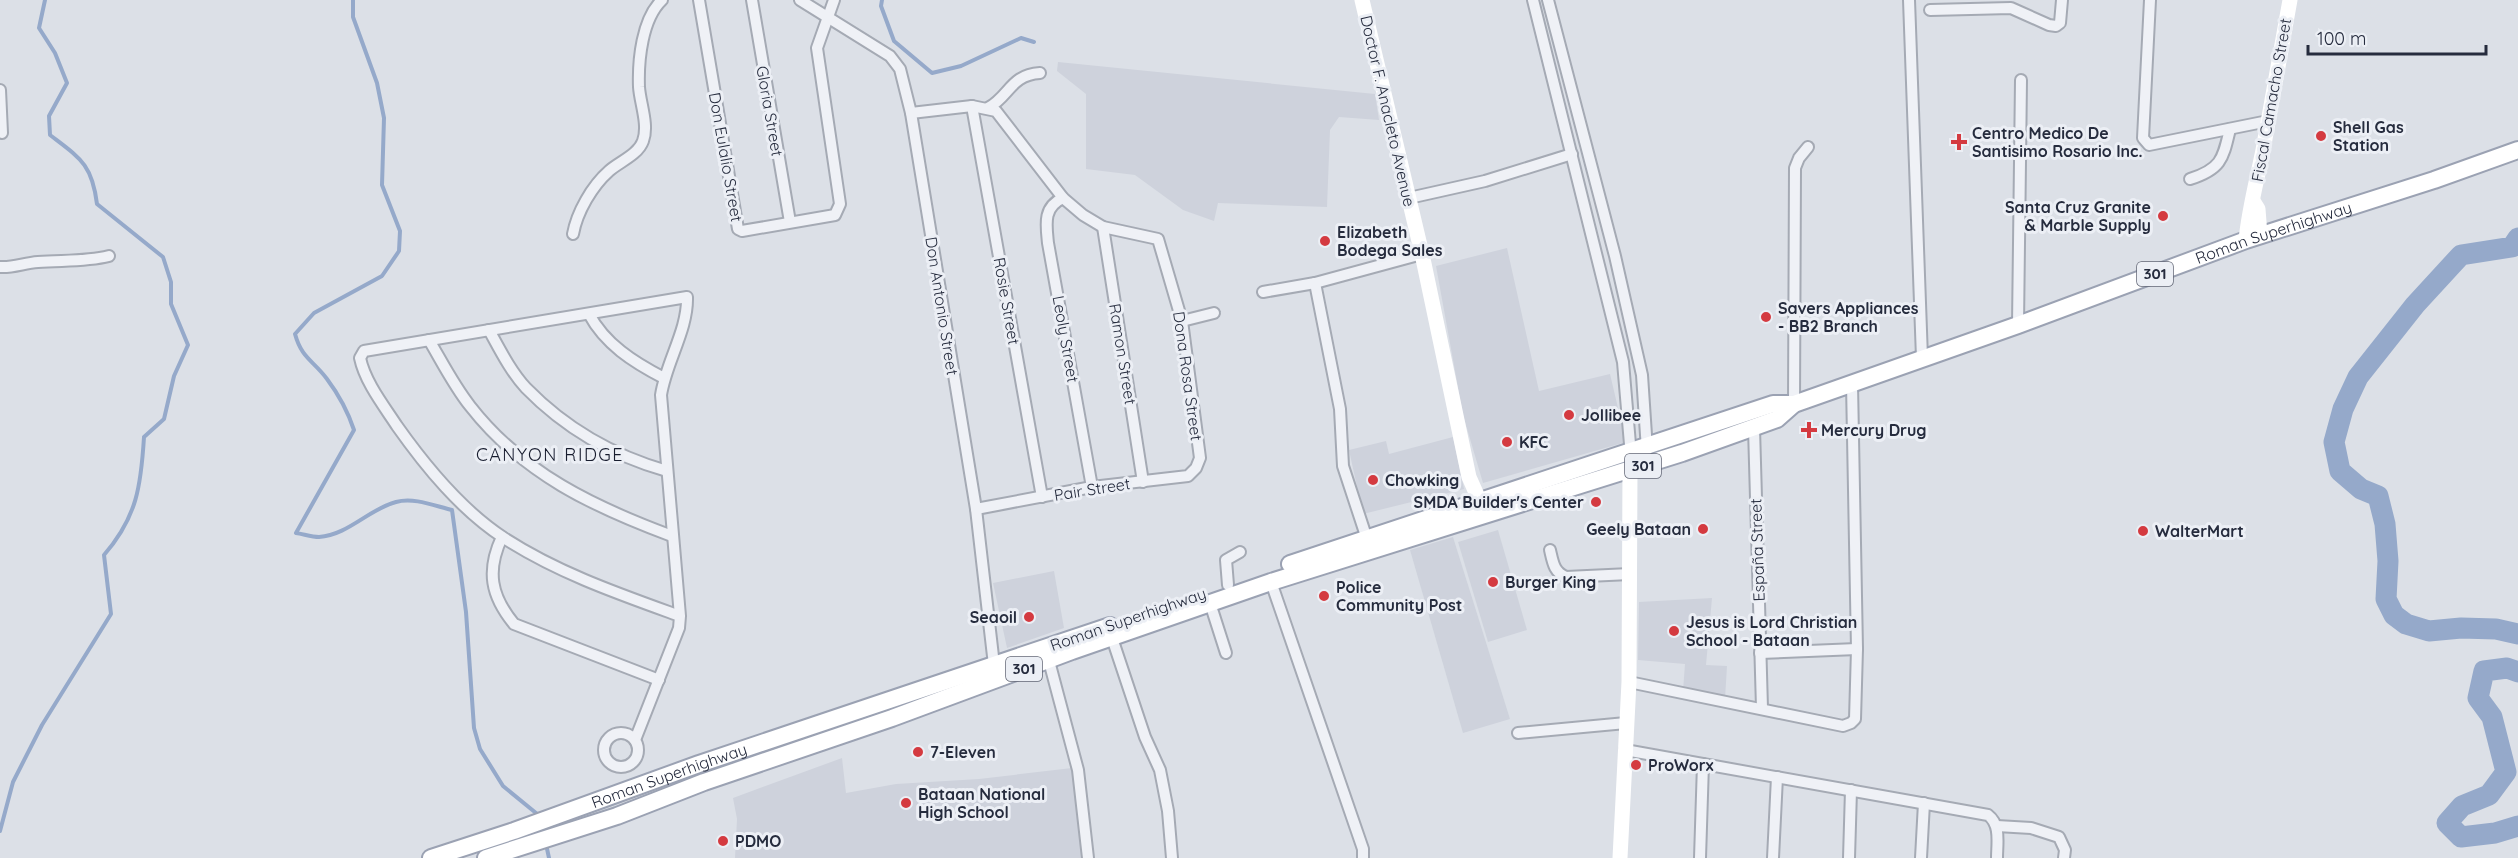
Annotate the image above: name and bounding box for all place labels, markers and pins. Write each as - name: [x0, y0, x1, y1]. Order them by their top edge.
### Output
- place label: Shell Gas Station: [2333, 117, 2404, 155]
- place label: Centro Medico De Santisimo Rosario Inc.: [1972, 123, 2142, 161]
- marker: Shell Gas Station: [2314, 129, 2328, 143]
- marker: Centro Medico De Santisimo Rosario Inc.: [1950, 133, 1968, 151]
- place label: Santa Cruz Granite & Marble Supply: [2005, 197, 2151, 235]
- marker: Santa Cruz Granite & Marble Supply: [2156, 209, 2170, 223]
- place label: Elizabeth Bodega Sales: [1337, 222, 1443, 260]
- marker: Elizabeth Bodega Sales: [1318, 234, 1332, 248]
- place label: Savers Appliances - BB2 Branch: [1778, 298, 1919, 336]
- marker: Savers Appliances - BB2 Branch: [1759, 310, 1773, 324]
- place label: Jollibee: [1581, 405, 1641, 425]
- marker: Jollibee: [1562, 408, 1576, 422]
- place label: Mercury Drug: [1821, 420, 1927, 440]
- marker: Mercury Drug: [1802, 423, 1816, 437]
- place label: KFC: [1519, 432, 1548, 452]
- marker: KFC: [1500, 435, 1514, 449]
- place label: Chowking: [1385, 470, 1459, 490]
- marker: Chowking: [1366, 473, 1380, 487]
- place label: SMDA Builder's Center: [1414, 492, 1584, 512]
- marker: SMDA Builder's Center: [1589, 495, 1603, 509]
- place label: Geely Bataan: [1586, 519, 1691, 539]
- place label: WalterMart: [2155, 521, 2244, 541]
- marker: Geely Bataan: [1696, 522, 1710, 536]
- marker: WalterMart: [2136, 524, 2150, 538]
- place label: Burger King: [1505, 572, 1596, 592]
- marker: Burger King: [1486, 575, 1500, 589]
- place label: Police Community Post: [1336, 577, 1462, 615]
- marker: Police Community Post: [1317, 589, 1331, 603]
- place label: Seaoil: [970, 607, 1017, 627]
- marker: Seaoil: [1022, 610, 1036, 624]
- place label: Jesus is Lord Christian School - Bataan: [1686, 612, 1857, 650]
- marker: Jesus is Lord Christian School - Bataan: [1667, 624, 1681, 638]
- place label: 7-Eleven: [930, 742, 996, 762]
- marker: 7-Eleven: [911, 745, 925, 759]
- place label: ProWorx: [1648, 755, 1714, 775]
- marker: ProWorx: [1629, 758, 1643, 772]
- place label: Bataan National High School: [918, 784, 1045, 822]
- marker: Bataan National High School: [899, 796, 913, 810]
- place label: PDMO: [735, 831, 781, 851]
- marker: PDMO: [716, 834, 730, 848]

